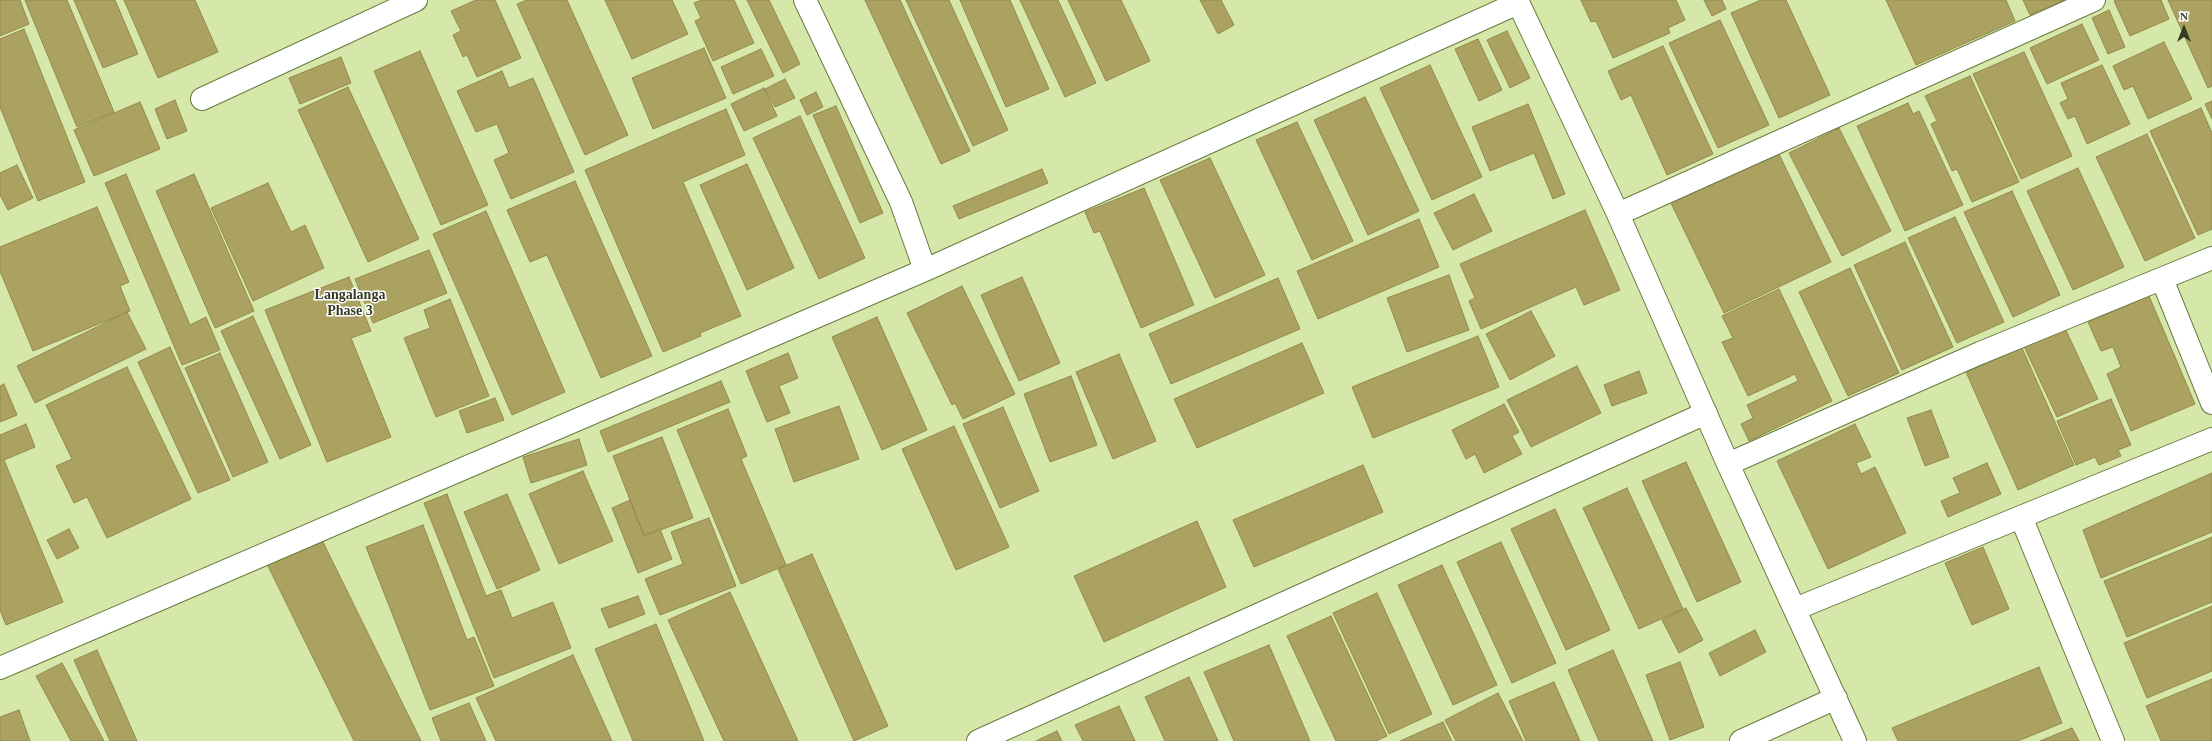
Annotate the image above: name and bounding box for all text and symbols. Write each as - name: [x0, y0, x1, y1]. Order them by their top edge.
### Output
- north arrow: [2164, 8, 2204, 48]
- text: N: [2180, 10, 2188, 22]
- district label: Langalanga Phase 3: [315, 287, 385, 320]

